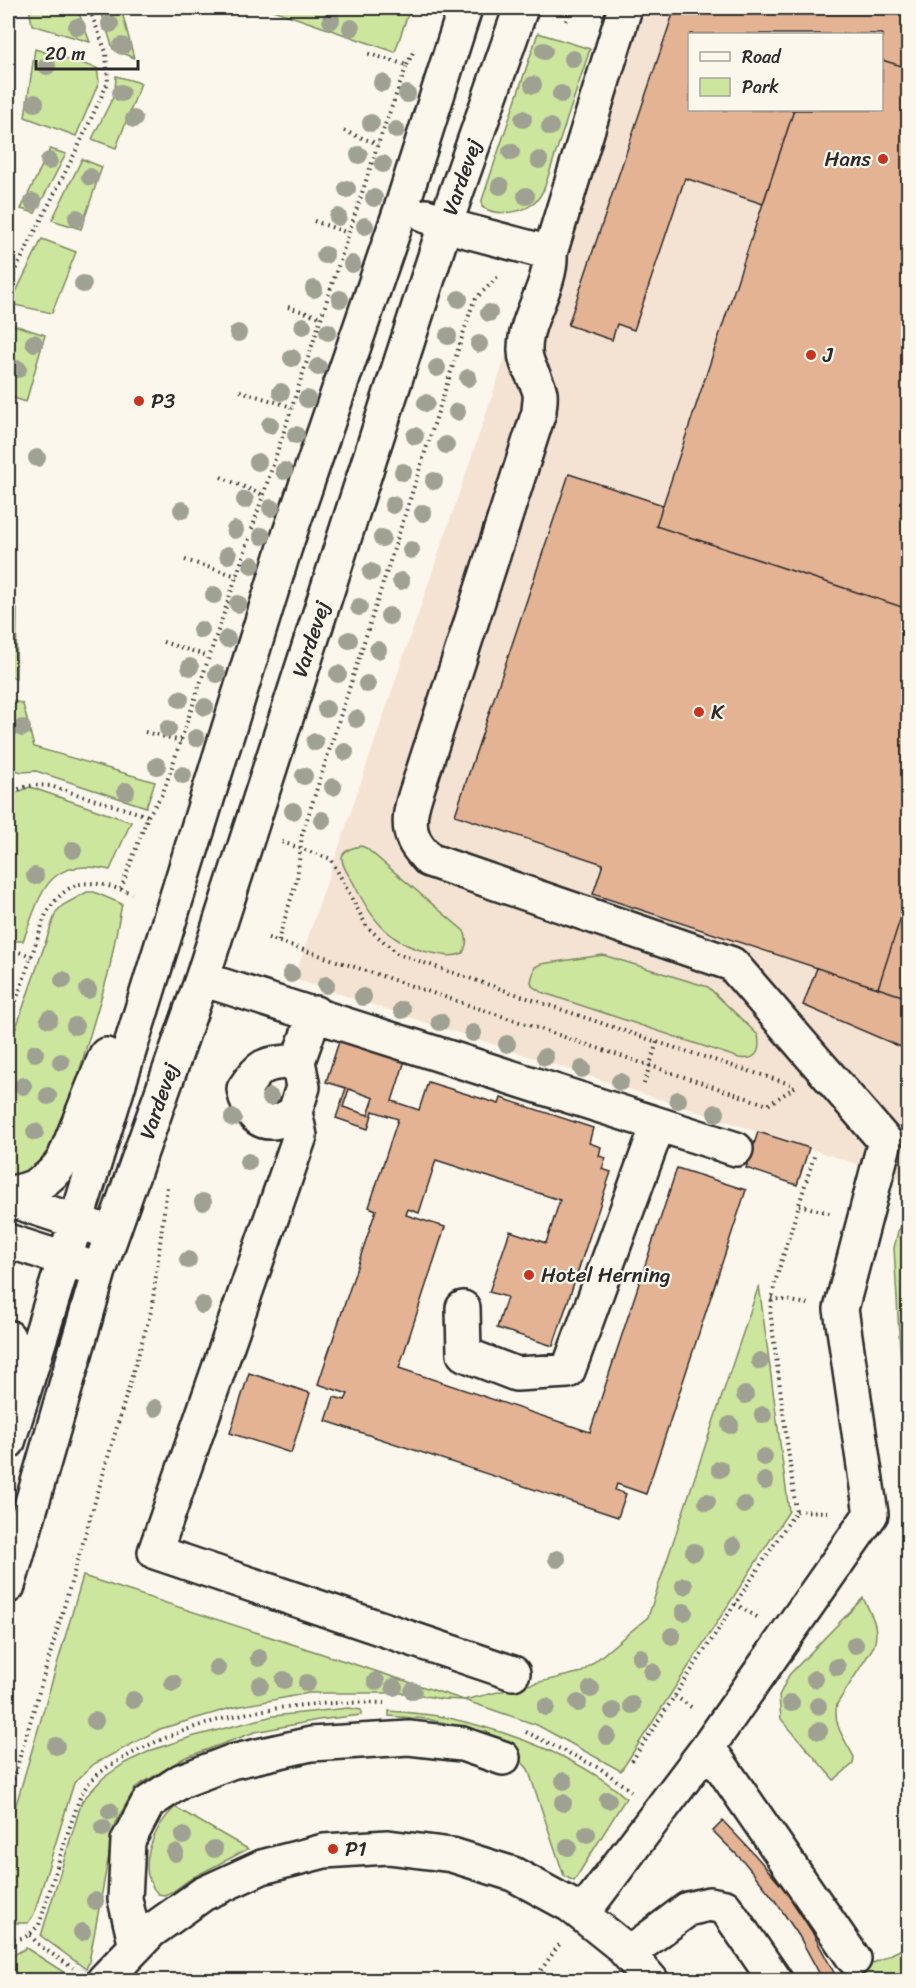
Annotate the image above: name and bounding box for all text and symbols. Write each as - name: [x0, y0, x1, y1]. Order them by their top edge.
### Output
- scale bar: [36, 33, 138, 71]
- legend: [688, 33, 883, 111]
- text: 20 m: [45, 38, 85, 70]
- text: Road: [742, 41, 782, 73]
- text: Park: [742, 71, 779, 103]
- street label: Vardevej: [431, 133, 493, 220]
- place label: Hans: [825, 140, 871, 178]
- marker: Hans: [876, 152, 890, 166]
- place label: J: [822, 336, 834, 374]
- marker: J: [804, 348, 818, 362]
- place label: P3: [151, 382, 176, 420]
- marker: P3: [132, 394, 146, 408]
- street label: Vardevej: [281, 596, 341, 682]
- place label: K: [711, 693, 725, 731]
- marker: K: [692, 705, 706, 719]
- street label: Vardevej: [128, 1057, 190, 1144]
- place label: Hotel Herning: [541, 1256, 671, 1294]
- marker: Hotel Herning: [522, 1268, 536, 1282]
- place label: P1: [345, 1830, 367, 1868]
- marker: P1: [326, 1842, 340, 1856]

